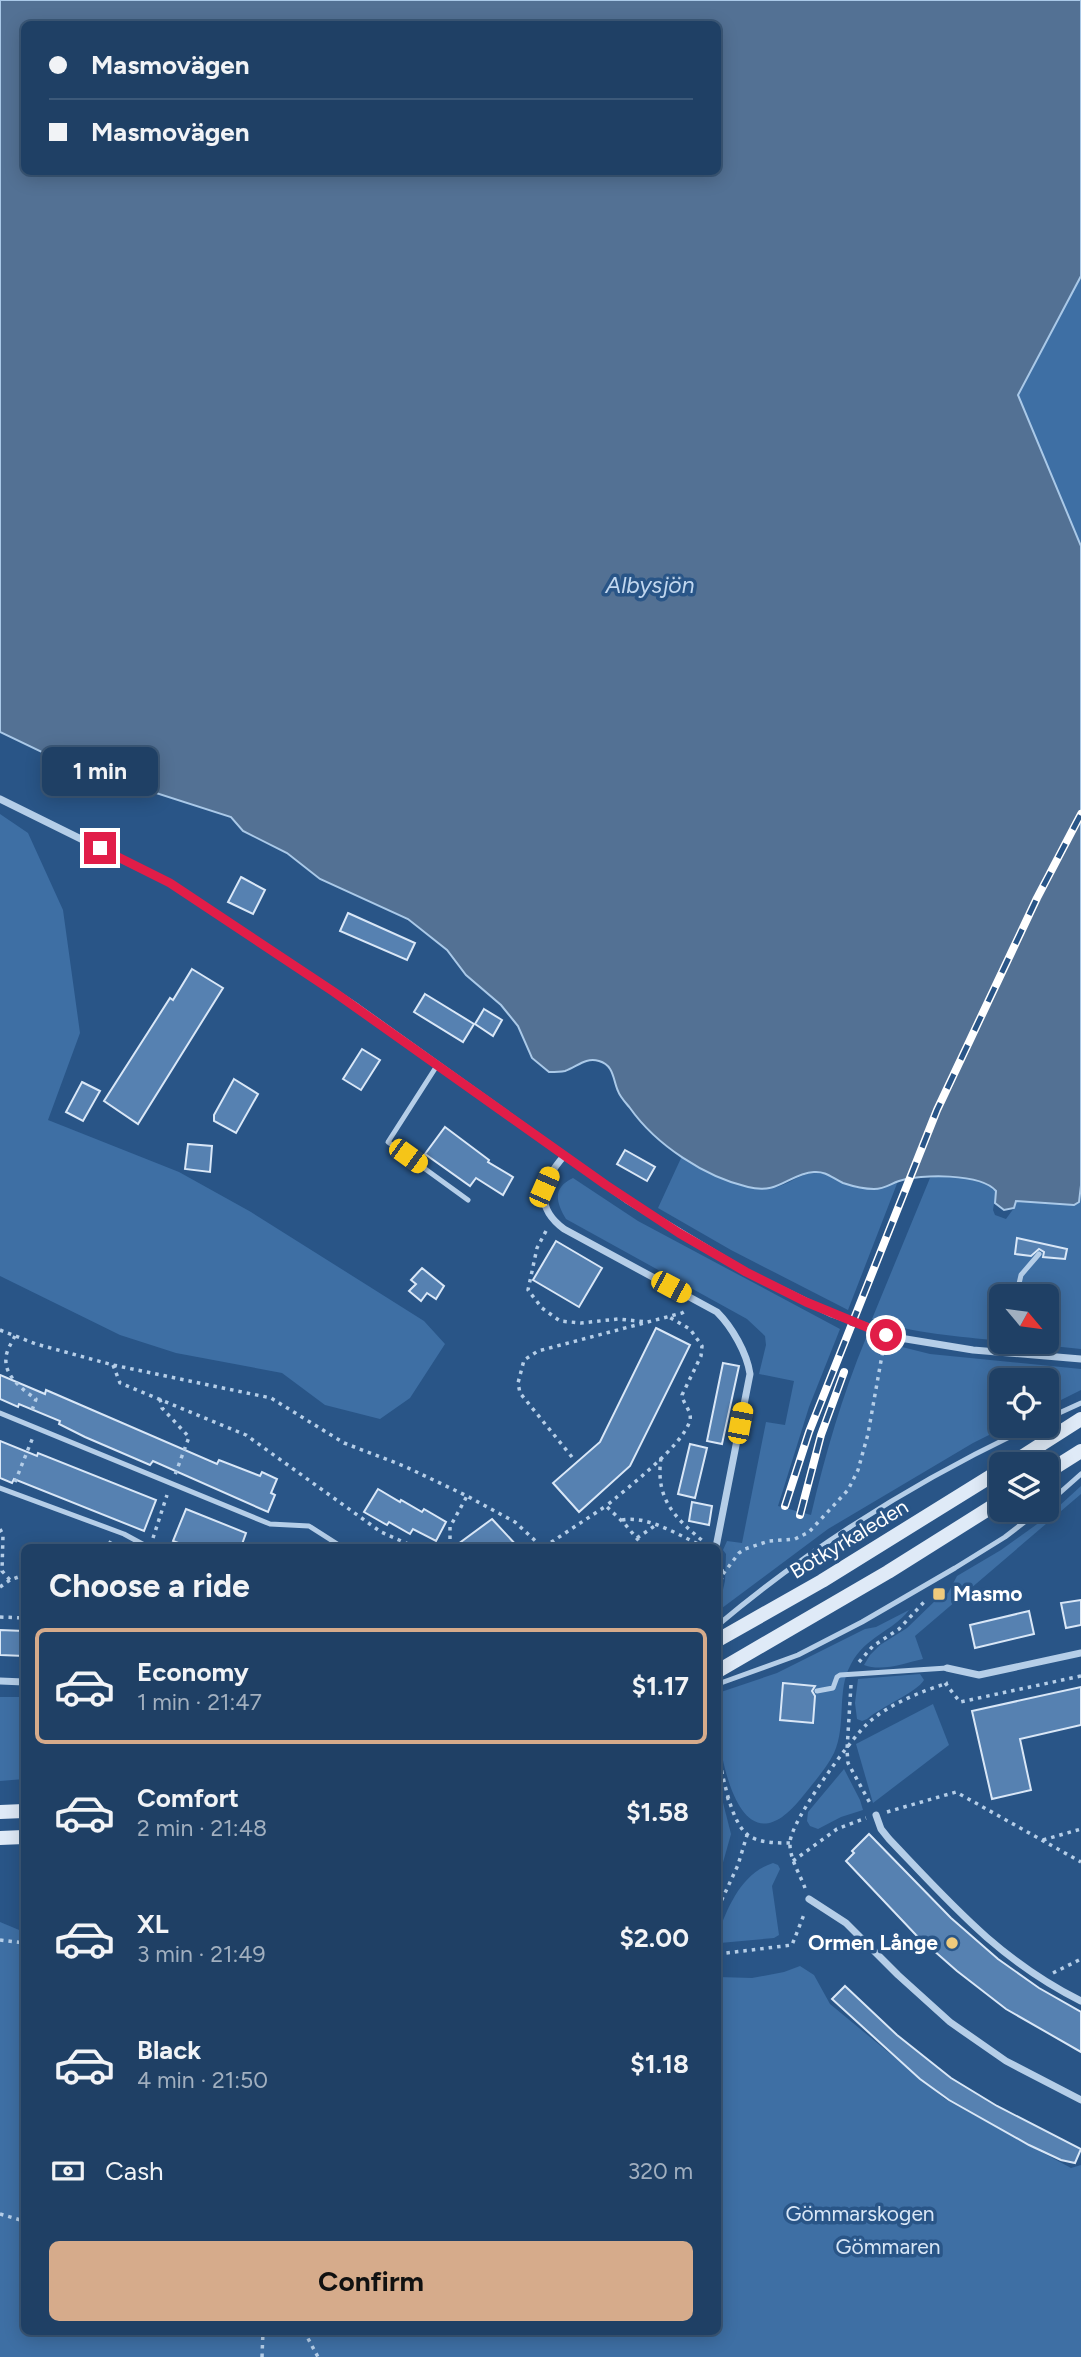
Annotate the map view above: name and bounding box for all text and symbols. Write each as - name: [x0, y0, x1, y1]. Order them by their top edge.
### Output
- text: Masmovägen: [91, 49, 249, 81]
- text: Masmovägen: [91, 116, 249, 148]
- water label: Albysjön: [605, 571, 695, 599]
- callout: 1 min: [42, 746, 158, 796]
- text: 1 min: [73, 757, 127, 785]
- route end: [84, 832, 116, 864]
- car: [385, 1135, 432, 1177]
- car: [526, 1164, 563, 1210]
- car: [648, 1268, 695, 1306]
- north arrow: [989, 1284, 1059, 1354]
- map controls: [989, 1284, 1059, 1522]
- route start: [870, 1319, 902, 1351]
- button: locate: [989, 1368, 1059, 1438]
- car: [726, 1400, 755, 1446]
- button: layers: [989, 1452, 1059, 1522]
- street label: Botkyrkaleden: [785, 1493, 912, 1584]
- text: Choose a ride: [49, 1567, 250, 1605]
- place label: Masmo: [953, 1581, 1023, 1606]
- marker: Masmo: [931, 1586, 947, 1602]
- icon: car: [53, 1655, 116, 1718]
- text: Economy: [137, 1656, 249, 1688]
- text: $1.17: [632, 1670, 689, 1702]
- text: 1 min · 21:47: [137, 1688, 262, 1716]
- icon: car: [53, 1781, 116, 1844]
- text: Comfort: [137, 1782, 239, 1814]
- text: $1.58: [626, 1796, 689, 1828]
- text: 2 min · 21:48: [137, 1814, 267, 1842]
- icon: car: [53, 1907, 116, 1970]
- text: XL: [137, 1908, 169, 1940]
- text: $2.00: [619, 1922, 689, 1954]
- place label: Ormen Långe: [808, 1930, 938, 1955]
- marker: Ormen Långe: [944, 1935, 960, 1951]
- text: 3 min · 21:49: [137, 1940, 266, 1968]
- icon: car: [53, 2033, 116, 2096]
- text: Black: [137, 2034, 201, 2066]
- text: $1.18: [630, 2048, 689, 2080]
- text: 4 min · 21:50: [137, 2066, 268, 2094]
- icon: cash: [49, 2152, 87, 2190]
- text: Cash: [105, 2155, 164, 2187]
- text: 320 m: [628, 2157, 693, 2185]
- park label: Gömmarskogen: [785, 2201, 935, 2226]
- park label: Gömmaren: [836, 2234, 940, 2259]
- button: Confirm: [49, 2241, 693, 2321]

